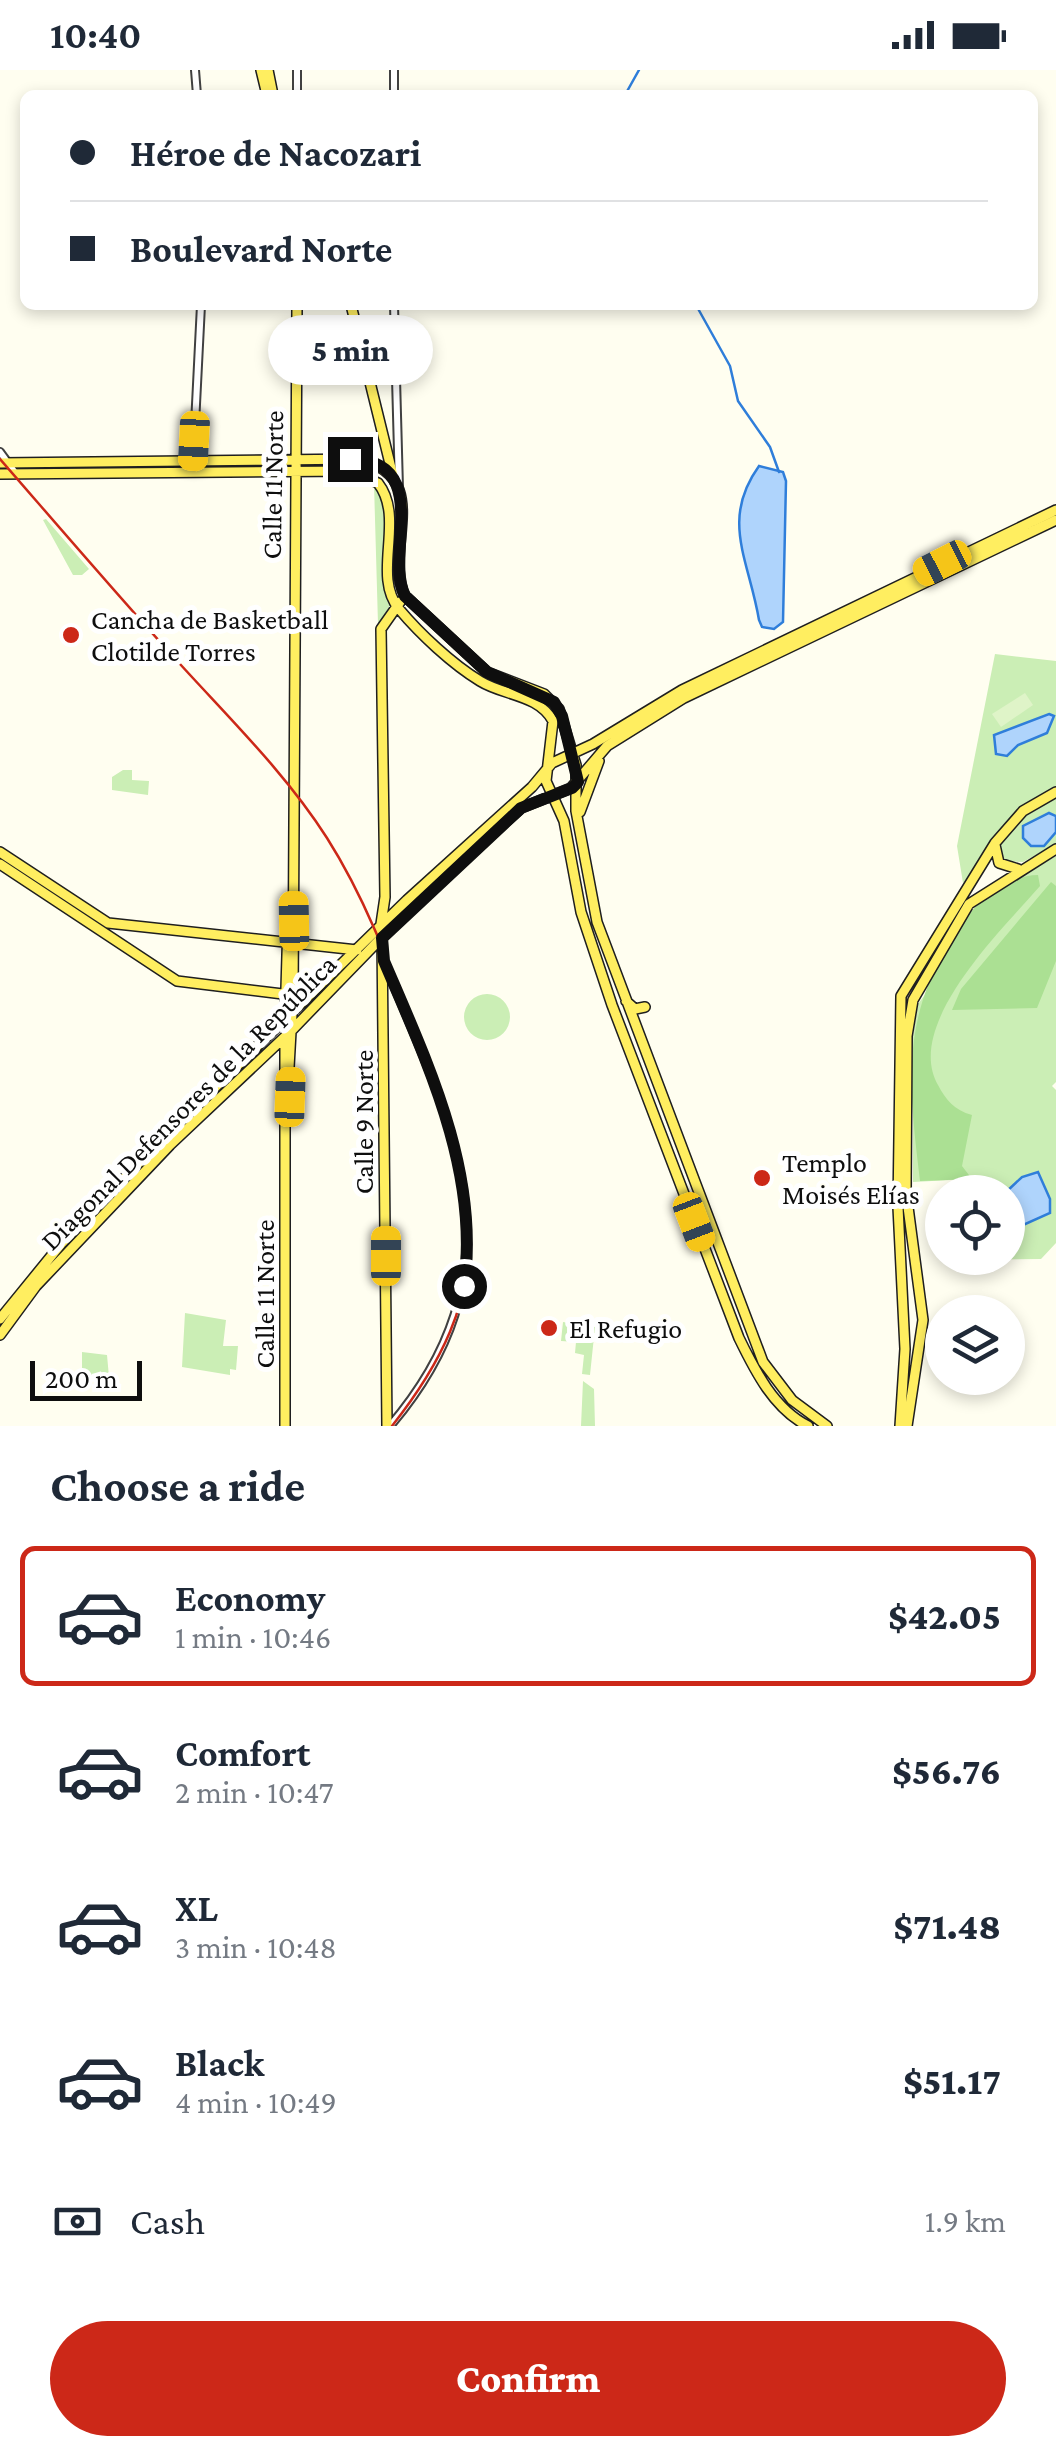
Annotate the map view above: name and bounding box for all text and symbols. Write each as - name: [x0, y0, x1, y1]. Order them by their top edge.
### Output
- text: 10:40: [50, 14, 141, 56]
- text: Héroe de Nacozari: [130, 132, 421, 174]
- text: Boulevard Norte: [130, 228, 392, 270]
- callout: 5 min: [268, 314, 432, 384]
- text: 5 min: [311, 332, 390, 368]
- car: [177, 410, 211, 472]
- street label: Calle 11 Norte: [256, 410, 289, 560]
- route end: [328, 437, 373, 482]
- car: [908, 536, 976, 590]
- place label: Cancha de Basketball Clotilde Torres: [91, 604, 328, 667]
- marker: Cancha de Basketball Clotilde Torres: [60, 624, 82, 646]
- car: [278, 891, 310, 951]
- street label: Diagonal Defensores de la República: [34, 948, 342, 1256]
- street label: Calle 9 Norte: [348, 1050, 379, 1194]
- car: [274, 1066, 306, 1128]
- place label: Templo Moisés Elías: [782, 1147, 920, 1210]
- marker: Templo Moisés Elías: [751, 1167, 773, 1189]
- map controls: [925, 1175, 1025, 1395]
- button: locate: [925, 1175, 1025, 1275]
- car: [669, 1189, 719, 1255]
- street label: Calle 11 Norte: [249, 1220, 280, 1368]
- car: [371, 1226, 401, 1286]
- route start: [442, 1264, 487, 1309]
- button: layers: [925, 1295, 1025, 1395]
- place label: El Refugio: [569, 1313, 682, 1344]
- marker: El Refugio: [538, 1317, 560, 1339]
- scale bar: [30, 1356, 142, 1400]
- text: 200 m: [45, 1363, 118, 1394]
- text: Choose a ride: [50, 1461, 305, 1511]
- icon: car: [55, 1571, 145, 1661]
- text: Economy: [175, 1577, 325, 1619]
- text: $42.05: [888, 1595, 1001, 1637]
- text: 1 min · 10:46: [175, 1619, 331, 1655]
- icon: car: [55, 1726, 145, 1816]
- text: Comfort: [175, 1732, 311, 1774]
- text: $56.76: [892, 1750, 1001, 1792]
- text: 2 min · 10:47: [175, 1774, 334, 1810]
- icon: car: [55, 1881, 145, 1971]
- text: XL: [175, 1887, 218, 1929]
- text: $71.48: [893, 1905, 1001, 1947]
- text: 3 min · 10:48: [175, 1929, 337, 1965]
- icon: car: [55, 2036, 145, 2126]
- text: Black: [175, 2042, 264, 2084]
- text: $51.17: [903, 2060, 1001, 2102]
- text: 4 min · 10:49: [175, 2084, 337, 2120]
- icon: cash: [50, 2194, 105, 2249]
- text: Cash: [130, 2200, 205, 2242]
- text: 1.9 km: [925, 2203, 1006, 2239]
- button: Confirm: [50, 2321, 1006, 2436]

